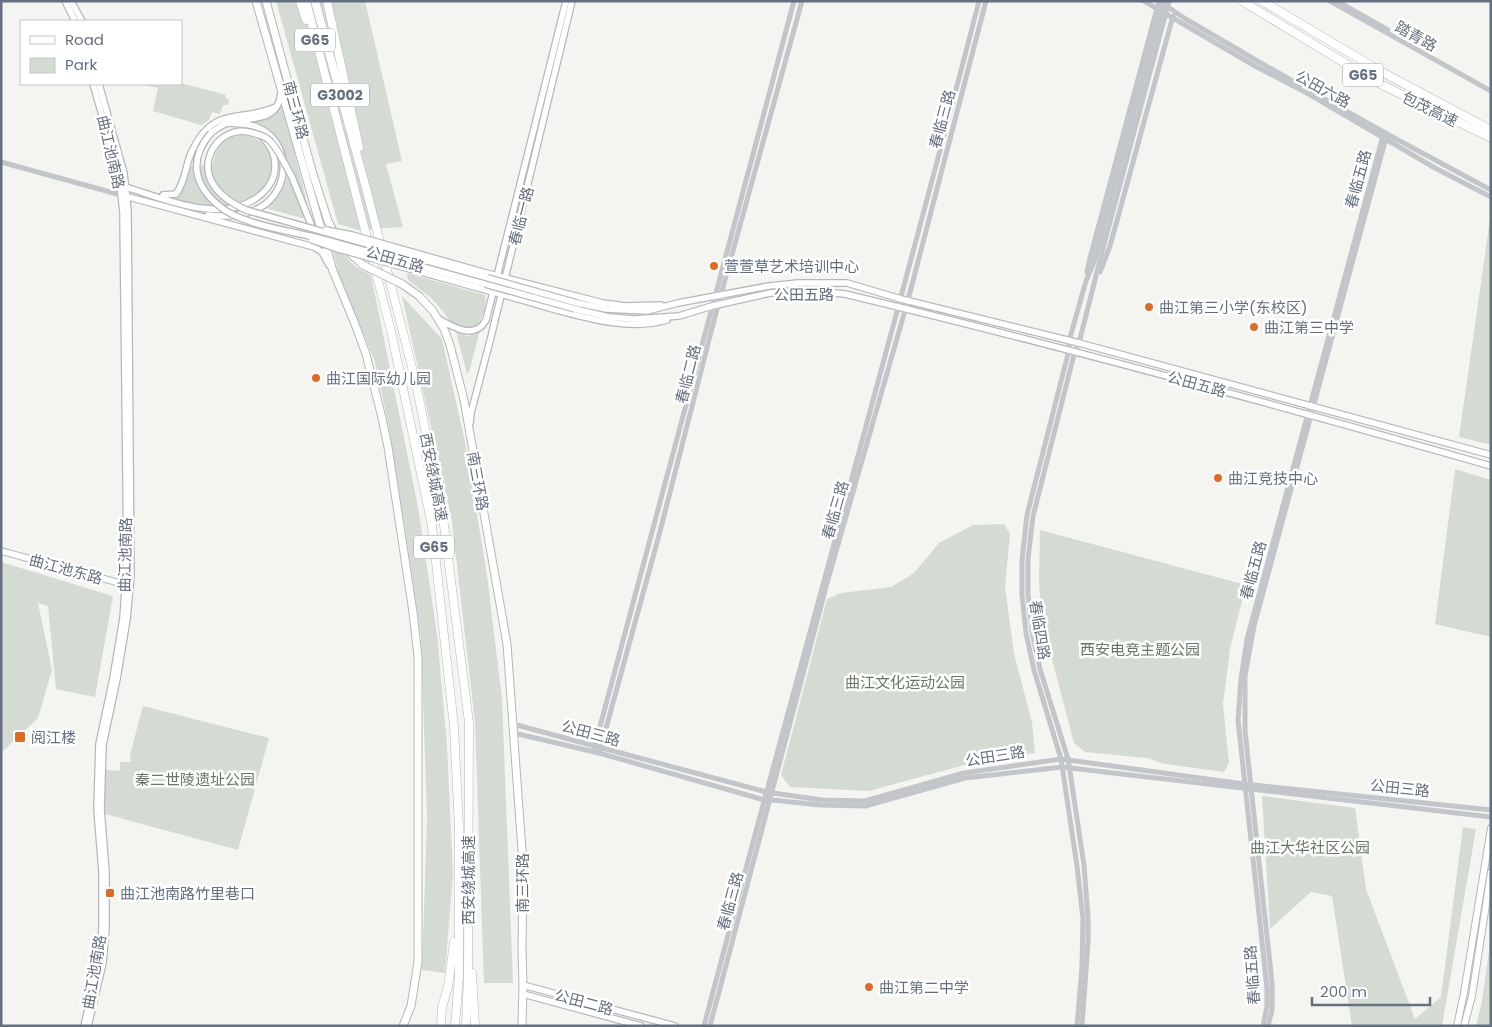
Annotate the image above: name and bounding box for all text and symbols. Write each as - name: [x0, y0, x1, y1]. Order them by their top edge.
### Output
- street label: 踏青路: [1391, 16, 1441, 56]
- legend: [20, 20, 182, 85]
- road number: G65: [295, 28, 335, 52]
- text: Road: [65, 29, 104, 50]
- text: Park: [65, 54, 97, 75]
- road number: G65: [1343, 64, 1383, 86]
- street label: 公田六路: [1292, 65, 1354, 113]
- street label: 南三环路: [278, 78, 314, 142]
- road number: G3002: [311, 84, 369, 106]
- street label: 包茂高速: [1398, 86, 1462, 132]
- street label: 春临三路: [924, 87, 960, 151]
- street label: 曲江池南路: [92, 113, 130, 191]
- street label: 春临五路: [1340, 147, 1376, 211]
- street label: 春临一路: [504, 184, 538, 248]
- street label: 公田五路: [363, 241, 427, 277]
- place label: 萱萱草艺术培训中心: [724, 256, 859, 277]
- marker: 萱萱草艺术培训中心: [708, 260, 720, 272]
- street label: 公田五路: [774, 284, 834, 305]
- place label: 曲江第三小学(东校区): [1159, 297, 1308, 318]
- marker: 曲江第三小学(东校区): [1143, 301, 1155, 313]
- place label: 曲江第三中学: [1264, 317, 1354, 338]
- marker: 曲江第三中学: [1248, 321, 1260, 333]
- street label: 春临二路: [671, 342, 705, 406]
- street label: 公田五路: [1165, 366, 1229, 402]
- place label: 曲江国际幼儿园: [326, 368, 431, 389]
- marker: 曲江国际幼儿园: [310, 372, 322, 384]
- street label: 西安绕城高速: [415, 431, 453, 523]
- street label: 南三环路: [462, 450, 494, 512]
- place label: 曲江竞技中心: [1228, 468, 1318, 489]
- marker: 曲江竞技中心: [1212, 472, 1224, 484]
- street label: 春临三路: [817, 478, 853, 542]
- street label: 曲江池南路: [114, 517, 136, 593]
- road number: G65: [414, 536, 454, 558]
- street label: 春临五路: [1235, 538, 1271, 602]
- street label: 曲江池东路: [27, 549, 105, 589]
- street label: 春临四路: [1025, 599, 1055, 661]
- park label: 西安电竞主题公园: [1080, 639, 1200, 660]
- park label: 曲江文化运动公园: [845, 672, 965, 693]
- street label: 公田三路: [559, 715, 623, 751]
- place label: 阅江楼: [31, 727, 76, 748]
- marker: 阅江楼: [13, 730, 27, 744]
- street label: 公田三路: [964, 741, 1026, 771]
- park label: 秦二世陵遗址公园: [135, 769, 255, 790]
- street label: 公田三路: [1369, 774, 1431, 802]
- street label: 西安绕城高速: [458, 835, 479, 925]
- park label: 曲江大华社区公园: [1250, 837, 1370, 858]
- street label: 南三环路: [512, 853, 533, 913]
- street label: 春临三路: [712, 869, 748, 933]
- place label: 曲江池南路竹里巷口: [120, 883, 255, 904]
- marker: 曲江池南路竹里巷口: [104, 887, 116, 899]
- street label: 曲江池南路: [77, 933, 111, 1011]
- street label: 春临五路: [1239, 944, 1265, 1006]
- scale bar: [1312, 974, 1430, 1006]
- place label: 曲江第二中学: [879, 977, 969, 998]
- marker: 曲江第二中学: [863, 981, 875, 993]
- text: 200 m: [1320, 981, 1367, 1002]
- street label: 公田二路: [552, 984, 616, 1020]

